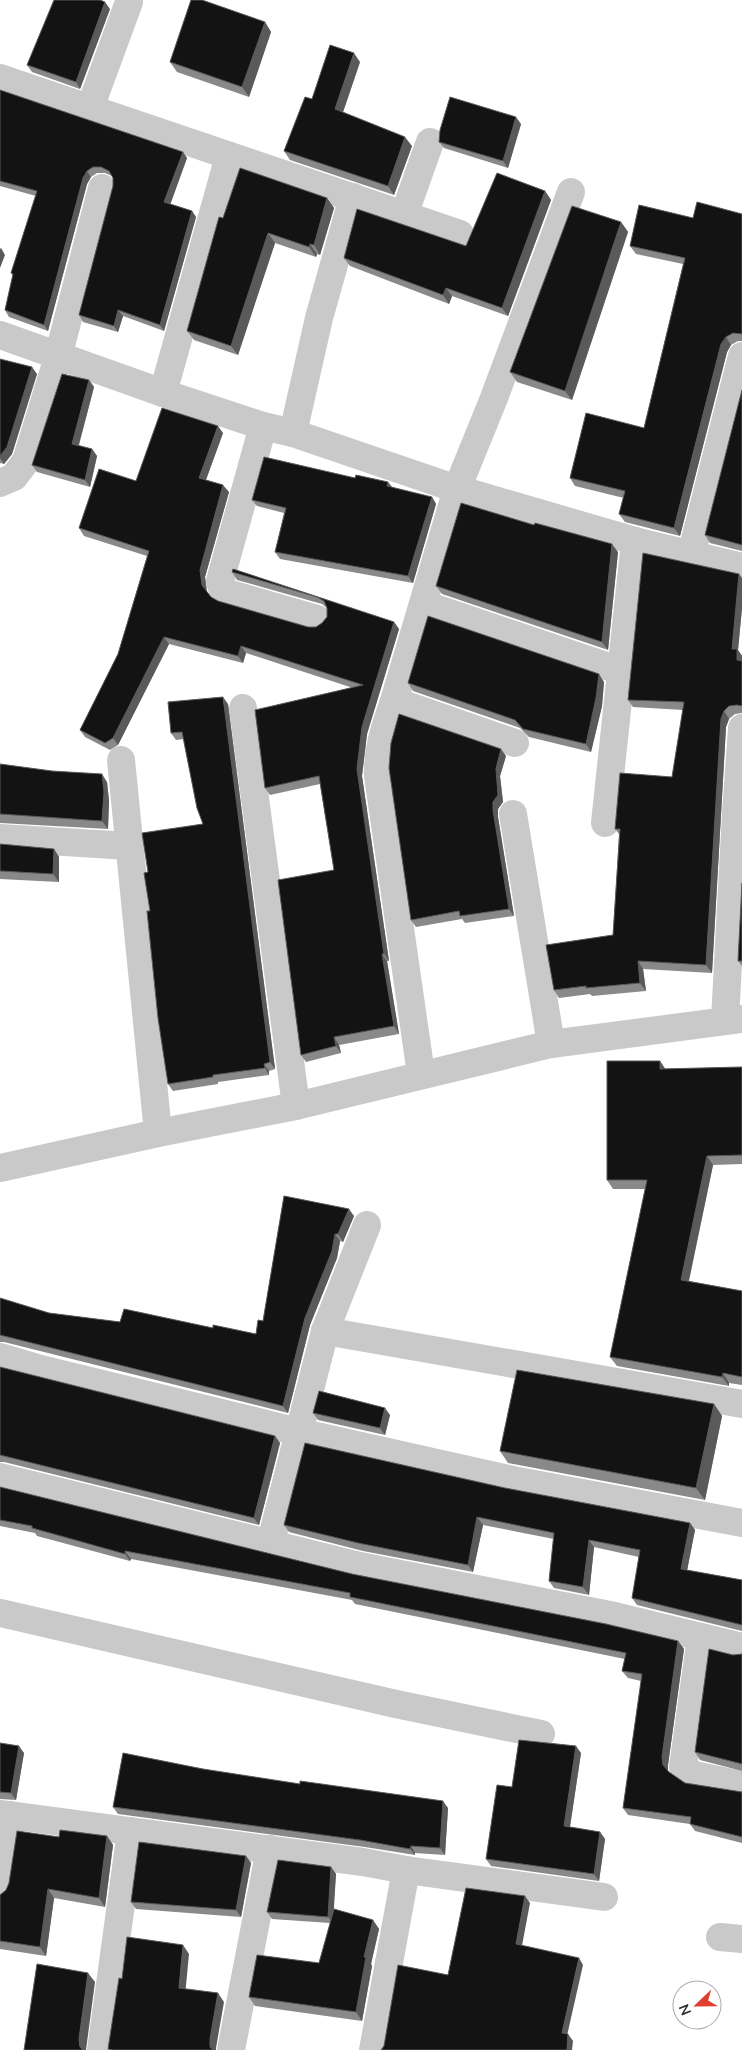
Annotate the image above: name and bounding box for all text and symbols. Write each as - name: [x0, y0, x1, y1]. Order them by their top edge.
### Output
- north arrow: [672, 1980, 722, 2030]
- text: N: [675, 2001, 696, 2018]

